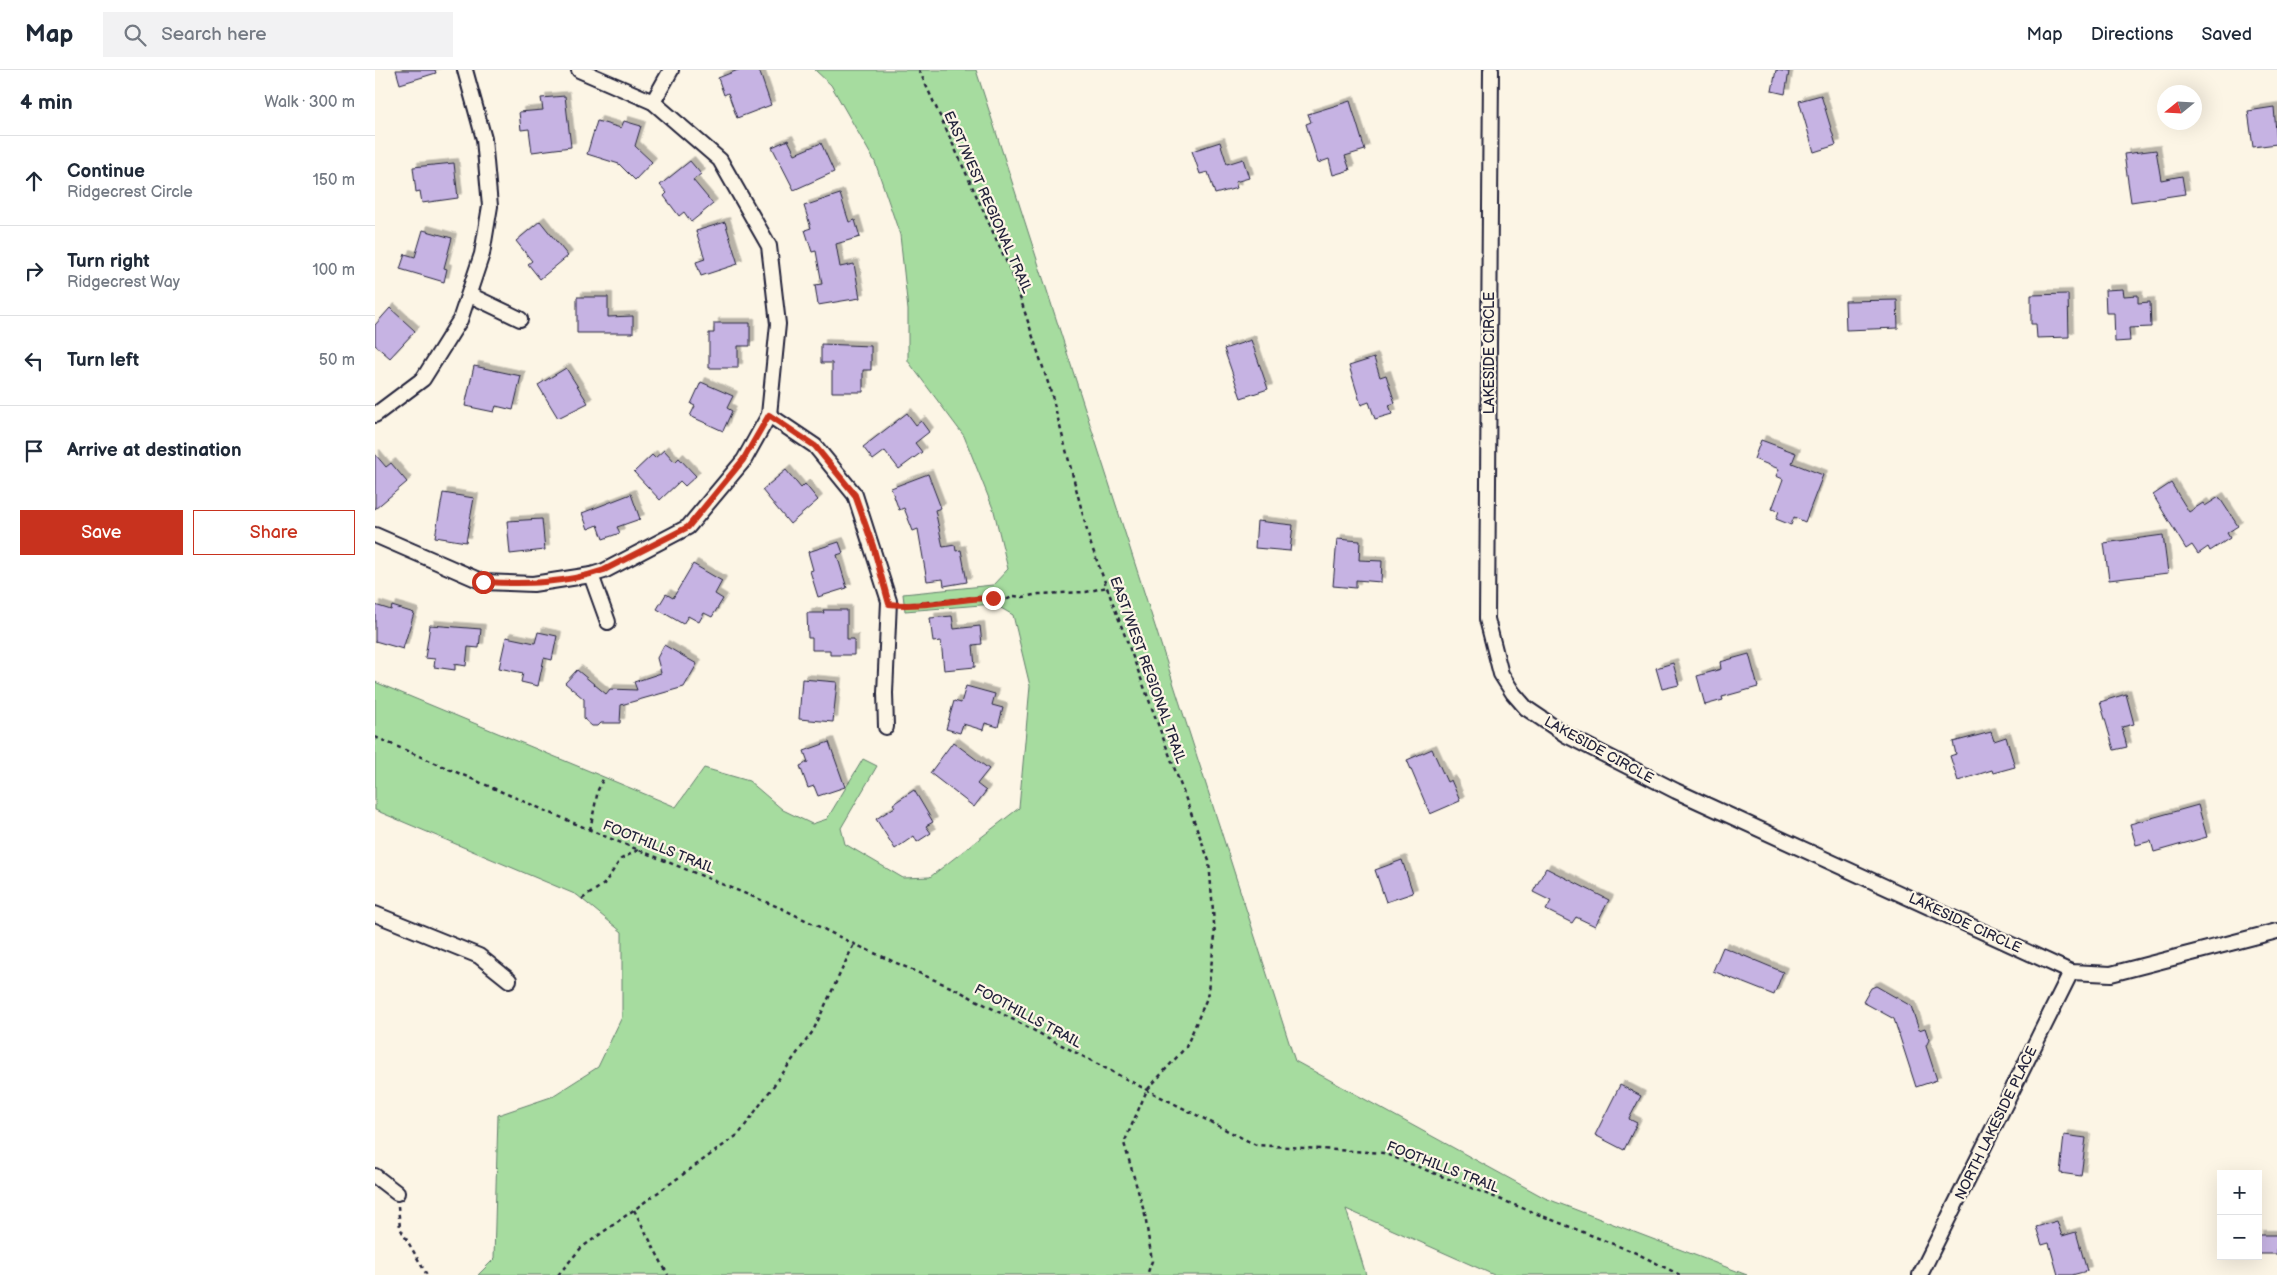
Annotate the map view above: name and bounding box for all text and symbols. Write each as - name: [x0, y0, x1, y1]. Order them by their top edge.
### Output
- search box: [103, 12, 453, 57]
- text: Map: [25, 20, 73, 49]
- icon: search: [121, 21, 149, 49]
- text: Search here: [161, 23, 267, 46]
- text: Map: [2027, 24, 2063, 45]
- text: Directions: [2091, 24, 2173, 45]
- text: Saved: [2201, 24, 2252, 45]
- north arrow: [2157, 85, 2202, 130]
- text: 4 min: [20, 90, 73, 115]
- text: Walk · 300 m: [264, 93, 355, 112]
- street label: EAST/WEST REGIONAL TRAIL: [940, 108, 1036, 296]
- text: Continue: [67, 160, 145, 183]
- icon: ahead: [20, 167, 48, 195]
- text: 150 m: [313, 171, 355, 190]
- text: Ridgecrest Circle: [67, 183, 193, 202]
- text: Turn right: [67, 250, 150, 273]
- icon: right: [20, 257, 48, 285]
- text: 100 m: [312, 261, 355, 280]
- text: Ridgecrest Way: [67, 273, 180, 292]
- street label: LAKESIDE CIRCLE: [1481, 292, 1498, 414]
- icon: left: [20, 347, 48, 375]
- text: Turn left: [67, 349, 139, 372]
- text: 50 m: [319, 351, 355, 370]
- icon: arrive: [20, 437, 48, 465]
- text: Arrive at destination: [67, 439, 242, 462]
- button: Save: [20, 510, 183, 555]
- button: Share: [193, 510, 355, 555]
- route start: [472, 571, 495, 594]
- street label: EAST/WEST REGIONAL TRAIL: [1106, 574, 1190, 766]
- route end: [982, 587, 1005, 610]
- street label: LAKESIDE CIRCLE: [1541, 713, 1657, 787]
- street label: FOOTHILLS TRAIL: [601, 817, 717, 877]
- street label: LAKESIDE CIRCLE: [1906, 889, 2024, 957]
- street label: FOOTHILLS TRAIL: [971, 981, 1085, 1051]
- street label: NORTH LAKESIDE PLACE: [1951, 1043, 2041, 1203]
- street label: FOOTHILLS TRAIL: [1384, 1138, 1502, 1196]
- map controls: [2217, 1170, 2262, 1260]
- button: +: [2217, 1170, 2262, 1215]
- button: −: [2217, 1215, 2262, 1260]

